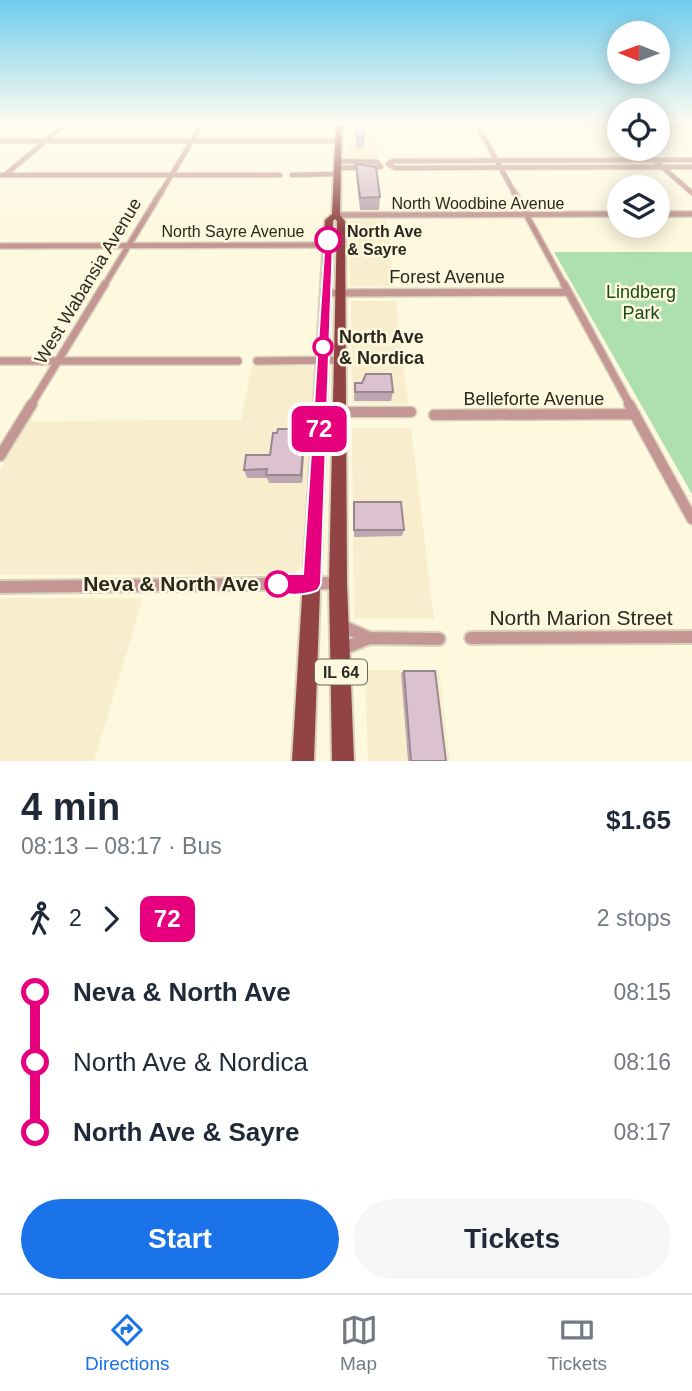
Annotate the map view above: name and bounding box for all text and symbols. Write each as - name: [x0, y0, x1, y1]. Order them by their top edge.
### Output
- north arrow: [607, 21, 670, 84]
- map controls: [607, 21, 670, 238]
- button: locate: [607, 98, 670, 161]
- button: layers: [607, 175, 670, 238]
- street label: West Wabansia Avenue: [31, 195, 145, 367]
- street label: North Woodbine Avenue: [392, 195, 565, 212]
- street label: North Sayre Avenue: [162, 223, 305, 240]
- place label: North Ave & Sayre: [347, 223, 422, 258]
- marker: North Ave & Sayre: [315, 227, 341, 253]
- street label: Forest Avenue: [389, 267, 505, 287]
- park label: Lindberg Park: [606, 282, 676, 323]
- place label: North Ave & Nordica: [339, 327, 425, 368]
- marker: North Ave & Nordica: [313, 337, 333, 357]
- street label: Belleforte Avenue: [464, 389, 604, 409]
- line badge: 72: [288, 406, 350, 452]
- text: 72: [306, 415, 332, 442]
- marker: Neva & North Ave: [265, 571, 291, 597]
- place label: Neva & North Ave: [83, 572, 259, 595]
- street label: North Marion Street: [489, 606, 673, 629]
- road number: IL 64: [315, 660, 367, 684]
- text: 4 min: [21, 786, 120, 828]
- text: $1.65: [606, 805, 671, 835]
- text: 08:13 – 08:17 · Bus: [21, 833, 222, 859]
- icon: walk: [21, 900, 59, 938]
- icon: forward: [92, 900, 130, 938]
- text: 2: [69, 905, 82, 931]
- text: 72: [154, 905, 181, 932]
- text: 2 stops: [597, 905, 671, 931]
- text: Neva & North Ave: [73, 977, 291, 1007]
- text: 08:15: [613, 979, 671, 1005]
- text: North Ave & Nordica: [73, 1047, 308, 1077]
- text: 08:16: [613, 1049, 671, 1075]
- text: North Ave & Sayre: [73, 1117, 299, 1147]
- text: 08:17: [613, 1119, 671, 1145]
- button: Start: [21, 1199, 339, 1279]
- button: Tickets: [353, 1199, 671, 1279]
- tab: Directions: [85, 1311, 169, 1375]
- tab: Map: [340, 1311, 378, 1375]
- tab: Tickets: [548, 1311, 607, 1375]

